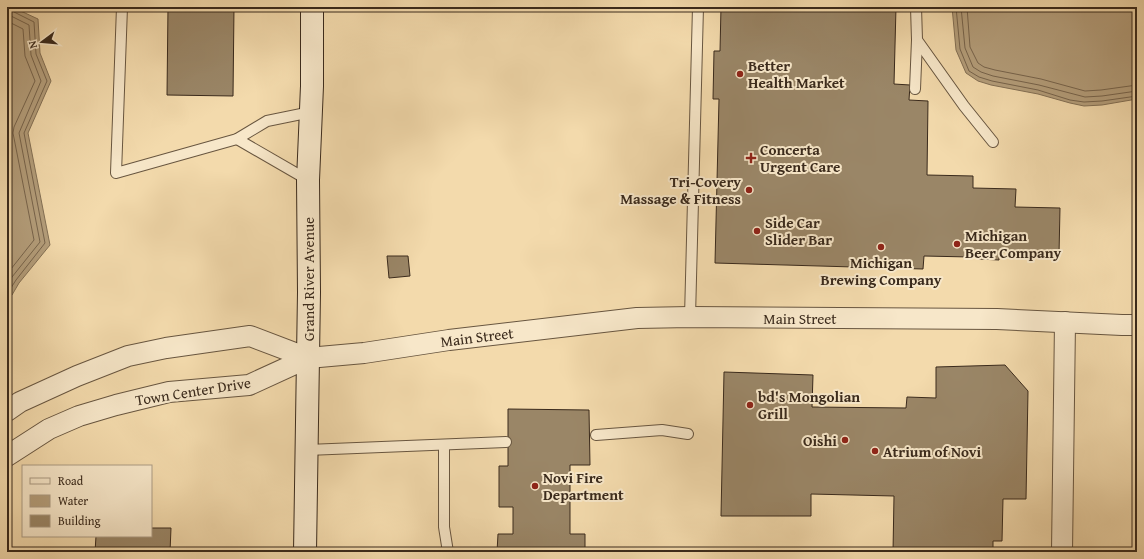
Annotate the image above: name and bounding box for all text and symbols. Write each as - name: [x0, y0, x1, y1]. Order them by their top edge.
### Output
- north arrow: [22, 22, 62, 62]
- text: N: [24, 38, 41, 50]
- place label: Better Health Market: [748, 55, 845, 93]
- marker: Better Health Market: [735, 69, 745, 79]
- place label: Concerta Urgent Care: [760, 139, 840, 177]
- marker: Concerta Urgent Care: [745, 152, 757, 164]
- place label: Tri-Covery Massage & Fitness: [620, 171, 741, 209]
- marker: Tri-Covery Massage & Fitness: [744, 185, 754, 195]
- place label: Side Car Slider Bar: [765, 212, 832, 250]
- street label: Grand River Avenue: [298, 217, 319, 341]
- place label: Michigan Beer Company: [965, 225, 1062, 263]
- marker: Side Car Slider Bar: [752, 226, 762, 236]
- marker: Michigan Beer Company: [952, 239, 962, 249]
- marker: Michigan Brewing Company: [876, 242, 886, 252]
- place label: Michigan Brewing Company: [821, 252, 942, 290]
- street label: Main Street: [763, 308, 837, 329]
- street label: Main Street: [439, 322, 515, 352]
- street label: Town Center Drive: [134, 371, 252, 411]
- place label: bd's Mongolian Grill: [758, 386, 860, 424]
- marker: bd's Mongolian Grill: [745, 400, 755, 410]
- place label: Oishi: [803, 430, 837, 451]
- marker: Oishi: [840, 435, 850, 445]
- place label: Atrium of Novi: [883, 441, 981, 462]
- marker: Atrium of Novi: [870, 446, 880, 456]
- legend: [22, 465, 152, 537]
- place label: Novi Fire Department: [543, 467, 624, 505]
- text: Road: [58, 472, 84, 489]
- marker: Novi Fire Department: [530, 481, 540, 491]
- text: Water: [58, 492, 88, 509]
- text: Building: [58, 512, 101, 529]

